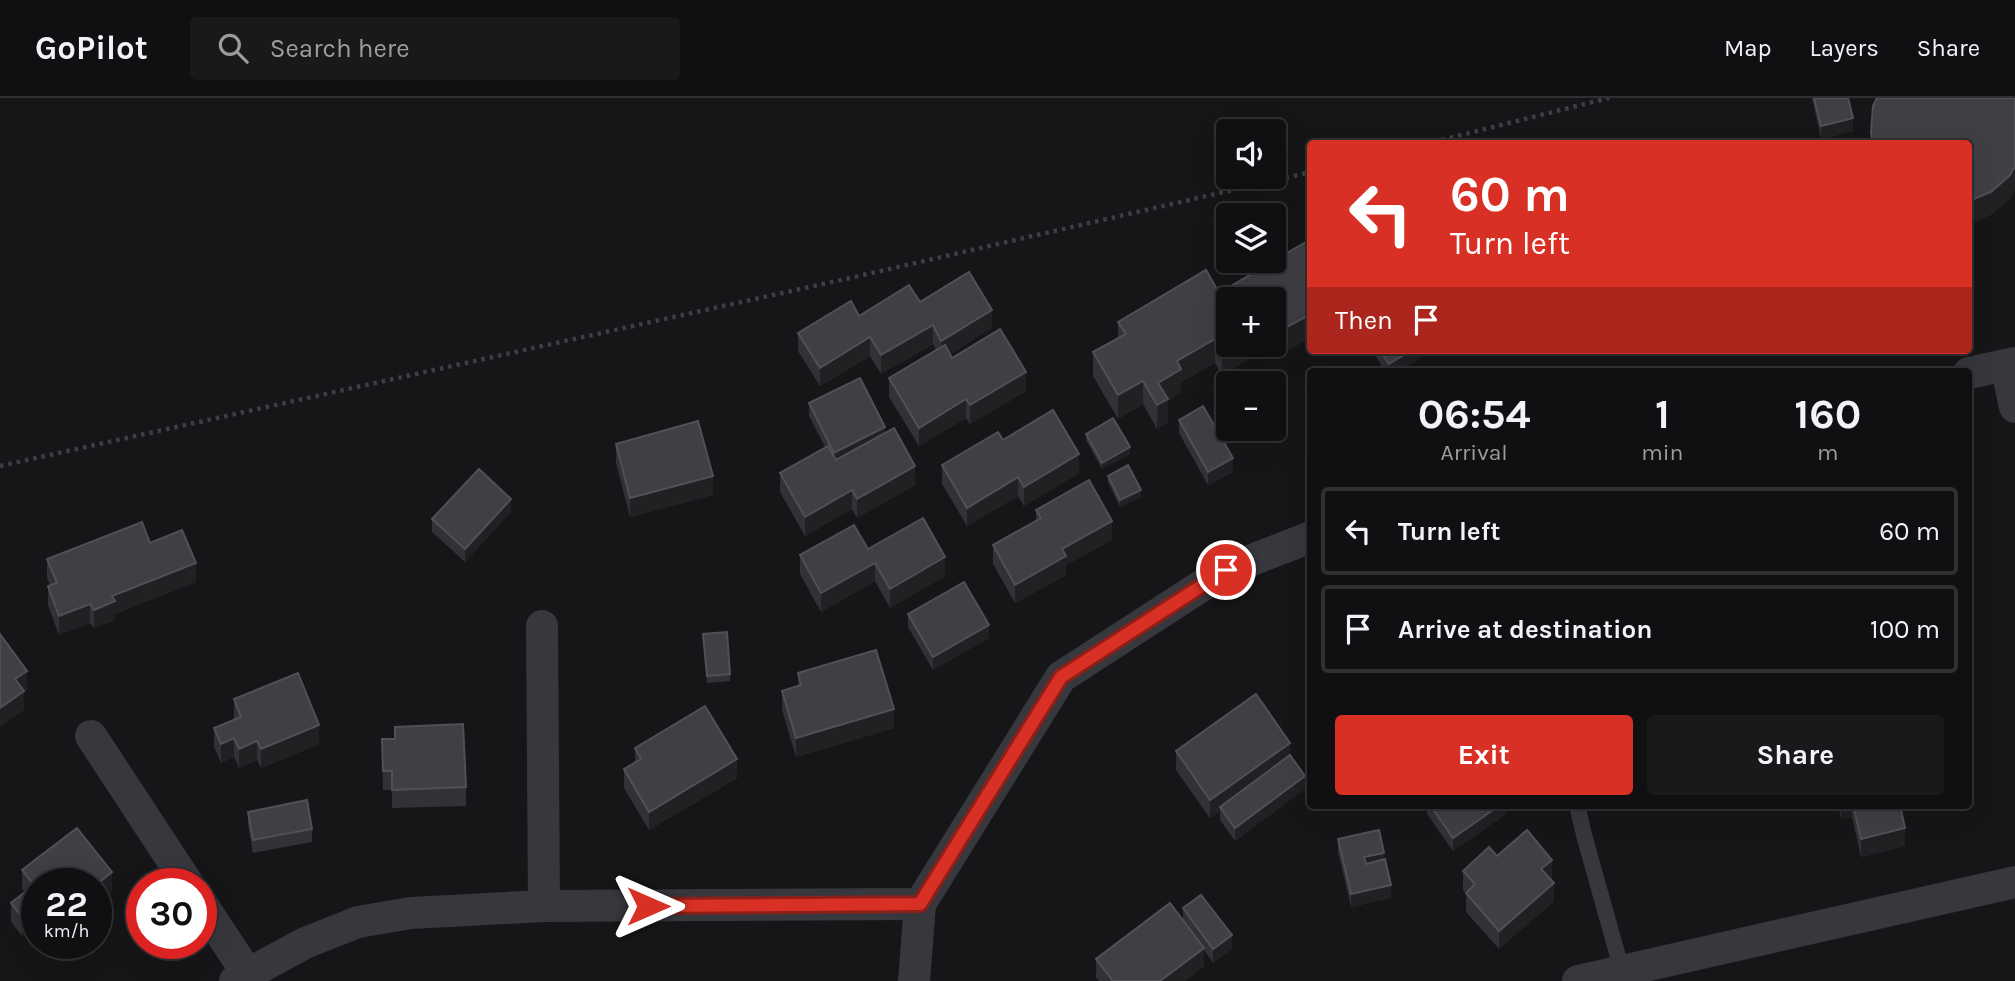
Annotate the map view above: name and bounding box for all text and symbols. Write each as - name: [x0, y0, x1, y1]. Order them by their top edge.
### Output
- search box: [190, 17, 680, 80]
- text: GoPilot: [35, 29, 148, 67]
- icon: search: [214, 29, 252, 67]
- text: Search here: [270, 33, 410, 64]
- text: Map: [1724, 34, 1772, 62]
- text: Layers: [1810, 34, 1879, 62]
- text: Share: [1917, 34, 1980, 62]
- map controls: [1216, 119, 1286, 441]
- button: sound: [1216, 119, 1286, 189]
- text: 60 m: [1450, 166, 1570, 223]
- icon: left: [1335, 168, 1426, 259]
- button: layers: [1216, 203, 1286, 273]
- text: Turn left: [1450, 225, 1570, 262]
- button: +: [1216, 287, 1286, 357]
- icon: arrive: [1407, 301, 1445, 339]
- text: Then: [1335, 305, 1393, 336]
- button: −: [1216, 371, 1286, 441]
- text: 06:54: [1418, 389, 1531, 439]
- text: 1: [1655, 389, 1670, 439]
- text: 160: [1794, 389, 1861, 439]
- text: Arrival: [1440, 439, 1508, 466]
- text: min: [1641, 439, 1684, 466]
- text: m: [1817, 439, 1839, 466]
- icon: left: [1339, 512, 1377, 550]
- text: Turn left: [1398, 516, 1500, 547]
- text: 60 m: [1879, 516, 1940, 547]
- pin: [1196, 540, 1256, 600]
- icon: arrive: [1207, 551, 1245, 589]
- icon: arrive: [1339, 610, 1377, 648]
- text: Arrive at destination: [1398, 614, 1652, 645]
- text: 100 m: [1870, 614, 1940, 645]
- button: Exit: [1335, 715, 1633, 795]
- button: Share: [1647, 715, 1944, 795]
- speed limit sign: 30: [126, 868, 217, 959]
- position arrow: [611, 869, 685, 943]
- text: 22: [45, 884, 88, 925]
- text: km/h: [44, 920, 89, 942]

